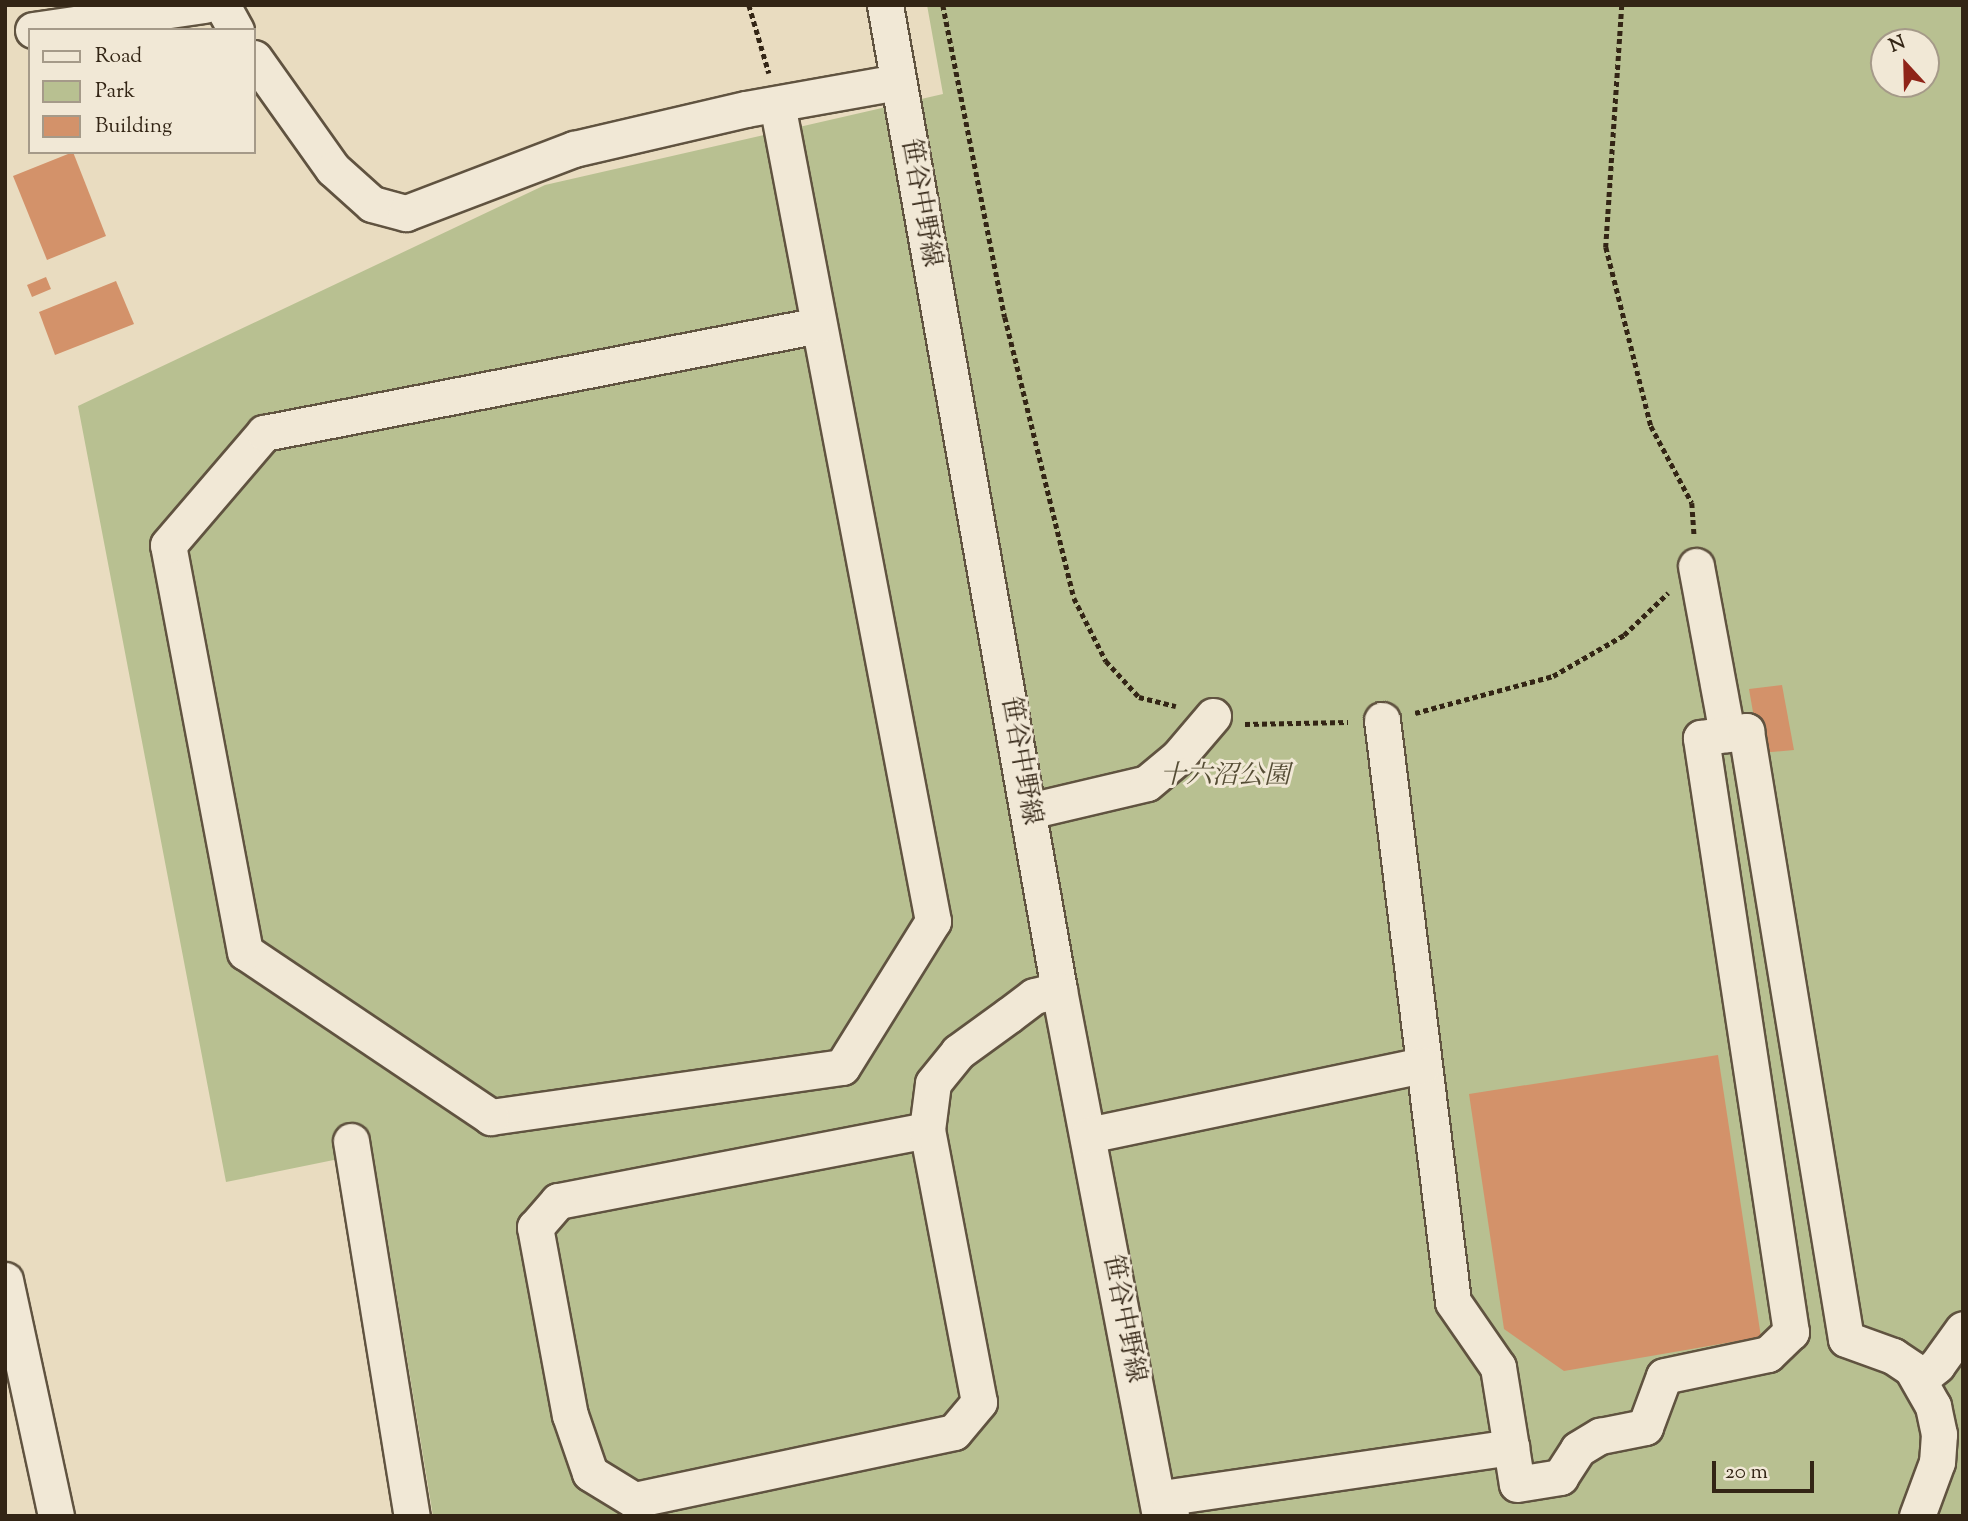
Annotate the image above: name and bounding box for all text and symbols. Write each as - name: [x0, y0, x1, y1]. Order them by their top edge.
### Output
- legend: [28, 28, 256, 154]
- north arrow: [1870, 28, 1940, 98]
- text: N: [1886, 30, 1910, 60]
- text: Road: [95, 42, 142, 72]
- text: Park: [95, 77, 135, 107]
- text: Building: [95, 112, 172, 142]
- street label: 笹谷中野線: [893, 136, 947, 270]
- street label: 笹谷中野線: [993, 694, 1047, 828]
- park label: 十六沼公園: [1160, 761, 1290, 793]
- street label: 笹谷中野線: [1095, 1252, 1151, 1386]
- scale bar: [1716, 1448, 1818, 1492]
- text: 20 m: [1725, 1458, 1768, 1488]

